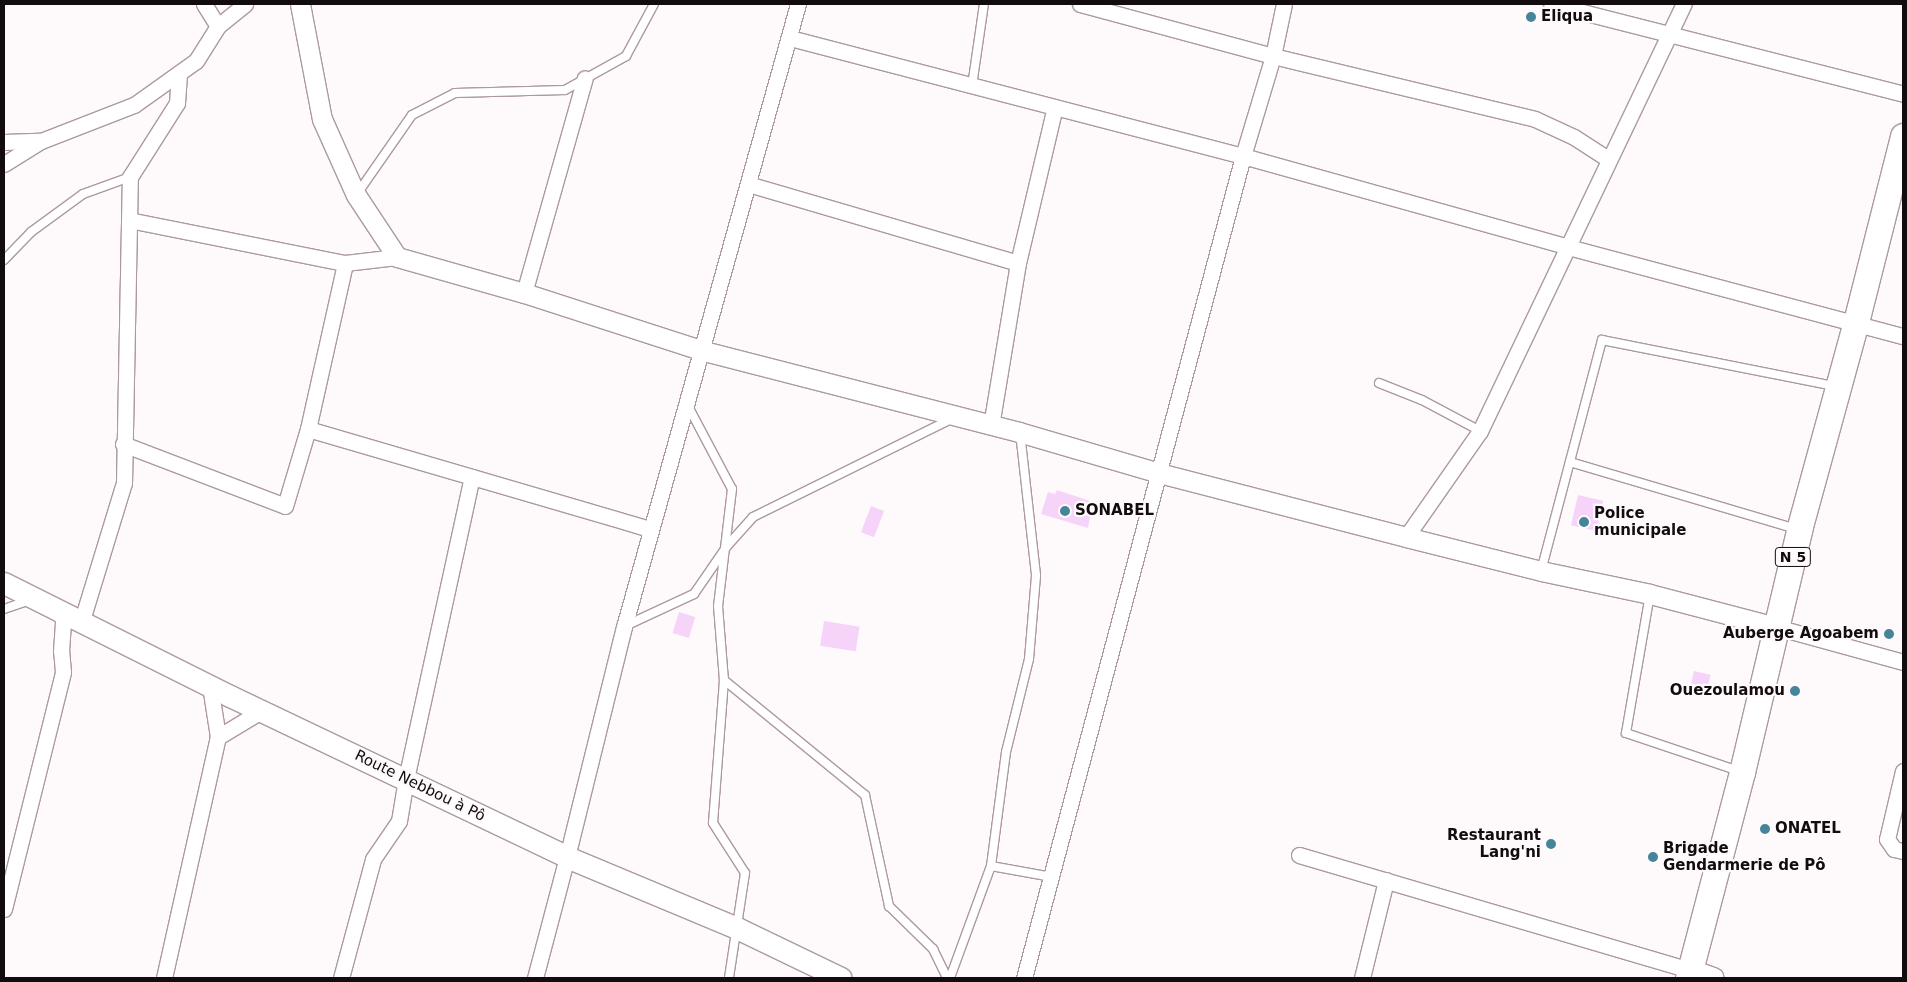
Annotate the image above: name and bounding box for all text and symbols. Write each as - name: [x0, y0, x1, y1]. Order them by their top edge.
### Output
- place label: Eliqua: [1541, 8, 1593, 26]
- marker: Eliqua: [1525, 11, 1537, 23]
- place label: SONABEL: [1075, 502, 1154, 520]
- place label: Police municipale: [1594, 504, 1686, 539]
- marker: SONABEL: [1059, 505, 1071, 517]
- marker: Police municipale: [1578, 516, 1590, 528]
- road number: N 5: [1774, 546, 1812, 568]
- place label: Auberge Agoabem: [1723, 625, 1879, 643]
- marker: Auberge Agoabem: [1883, 628, 1895, 640]
- place label: Ouezoulamou: [1670, 682, 1785, 700]
- marker: Ouezoulamou: [1789, 685, 1801, 697]
- street label: Route Nebbou à Pô: [352, 747, 488, 825]
- place label: ONATEL: [1775, 820, 1841, 838]
- marker: ONATEL: [1759, 823, 1771, 835]
- place label: Restaurant Lang'ni: [1447, 826, 1541, 861]
- marker: Restaurant Lang'ni: [1545, 838, 1557, 850]
- place label: Brigade Gendarmerie de Pô: [1663, 839, 1826, 874]
- marker: Brigade Gendarmerie de Pô: [1647, 851, 1659, 863]

